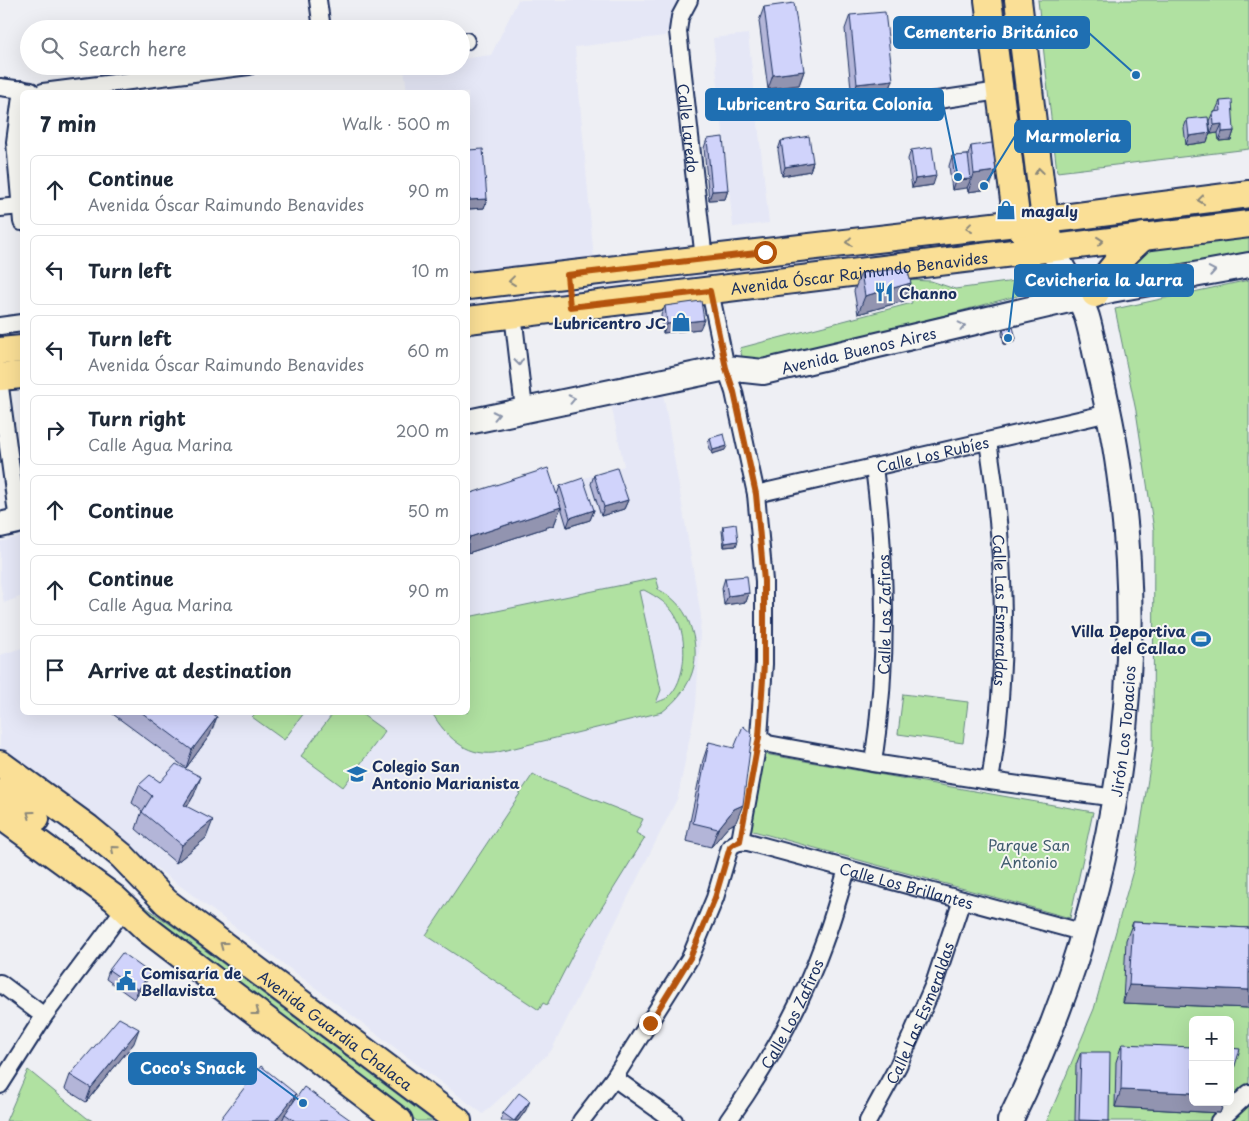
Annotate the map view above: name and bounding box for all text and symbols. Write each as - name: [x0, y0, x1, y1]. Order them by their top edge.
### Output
- callout: Cementerio Británico: [894, 17, 1089, 48]
- text: Cementerio Británico: [904, 19, 1078, 43]
- search box: [20, 20, 470, 75]
- icon: search: [38, 34, 66, 62]
- text: Search here: [78, 34, 187, 62]
- street label: Calle Laredo: [673, 82, 706, 174]
- callout: Lubricentro Sarita Colonia: [706, 89, 943, 120]
- text: Lubricentro Sarita Colonia: [717, 91, 933, 115]
- text: 7 min: [40, 107, 96, 139]
- text: Walk · 500 m: [342, 111, 450, 135]
- callout: Marmoleria: [1015, 121, 1130, 152]
- text: Marmoleria: [1025, 123, 1121, 147]
- text: Continue: [88, 164, 174, 192]
- one-way arrow: [1034, 167, 1045, 175]
- icon: ahead: [41, 176, 69, 204]
- text: 90 m: [408, 178, 449, 202]
- text: Avenida Óscar Raimundo Benavides: [88, 192, 364, 216]
- one-way arrow: [1196, 195, 1205, 205]
- shop icon: magaly: [995, 199, 1017, 221]
- place label: magaly: [1021, 199, 1078, 222]
- one-way arrow: [964, 222, 972, 233]
- one-way arrow: [845, 236, 853, 247]
- one-way arrow: [1096, 236, 1104, 247]
- route start: [754, 241, 777, 264]
- street label: Avenida Óscar Raimundo Benavides: [729, 245, 989, 299]
- icon: left: [41, 256, 69, 284]
- text: Turn left: [88, 256, 172, 284]
- text: 10 m: [412, 258, 449, 282]
- callout: Cevicheria la Jarra: [1015, 265, 1193, 296]
- text: Cevicheria la Jarra: [1025, 267, 1183, 291]
- one-way arrow: [1207, 267, 1216, 277]
- one-way arrow: [508, 275, 516, 286]
- restaurant icon: Channo: [873, 281, 895, 303]
- place label: Channo: [899, 281, 957, 304]
- place label: Lubricentro JC: [554, 311, 666, 334]
- shop icon: Lubricentro JC: [670, 311, 692, 333]
- street label: Avenida Buenos Aires: [779, 320, 938, 379]
- one-way arrow: [957, 321, 966, 332]
- text: Turn left: [88, 324, 172, 352]
- icon: left: [41, 336, 69, 364]
- text: 60 m: [407, 338, 449, 362]
- text: Avenida Óscar Raimundo Benavides: [88, 352, 364, 376]
- one-way arrow: [513, 358, 524, 366]
- one-way arrow: [568, 395, 577, 405]
- text: Turn right: [88, 404, 186, 432]
- one-way arrow: [492, 411, 500, 421]
- icon: right: [41, 416, 69, 444]
- text: 200 m: [396, 418, 449, 442]
- street label: Calle Los Rubíes: [874, 429, 991, 478]
- text: Calle Agua Marina: [88, 432, 233, 456]
- icon: ahead: [41, 496, 69, 524]
- text: Continue: [88, 496, 174, 524]
- text: 50 m: [408, 498, 449, 522]
- street label: Calle Las Esmeraldas: [988, 533, 1014, 687]
- street label: Calle Los Zafiros: [871, 554, 896, 675]
- text: Continue: [88, 564, 174, 592]
- icon: ahead: [41, 576, 69, 604]
- text: 90 m: [408, 578, 449, 602]
- text: Calle Agua Marina: [88, 592, 233, 616]
- place label: Villa Deportiva del Callao: [1071, 619, 1187, 659]
- sports icon: Villa Deportiva del Callao: [1190, 628, 1212, 650]
- icon: arrive: [41, 656, 69, 684]
- text: Arrive at destination: [88, 656, 292, 684]
- street label: Jirón Los Topacios: [1104, 665, 1140, 798]
- place label: Colegio San Antonio Marianista: [372, 754, 520, 794]
- school or university icon: Colegio San Antonio Marianista: [346, 763, 368, 785]
- one-way arrow: [27, 812, 36, 820]
- park label: Parque San Antonio: [988, 833, 1070, 873]
- one-way arrow: [110, 846, 119, 855]
- street label: Calle Los Brillantes: [837, 856, 976, 914]
- street label: Calle Las Esmeraldas: [879, 939, 959, 1088]
- one-way arrow: [219, 942, 229, 951]
- street label: Calle Los Zafiros: [754, 955, 828, 1073]
- place label: Comisaría de Bellavista: [141, 961, 241, 1001]
- street label: Avenida Guardia Chalaca: [254, 964, 419, 1095]
- public building icon: Comisaría de Bellavista: [115, 970, 137, 992]
- one-way arrow: [250, 1007, 259, 1015]
- route end: [639, 1012, 662, 1035]
- map controls: [1189, 1016, 1234, 1106]
- button: +: [1189, 1016, 1234, 1061]
- callout: Coco's Snack: [129, 1053, 256, 1084]
- text: Coco's Snack: [140, 1055, 246, 1079]
- button: −: [1189, 1061, 1234, 1106]

